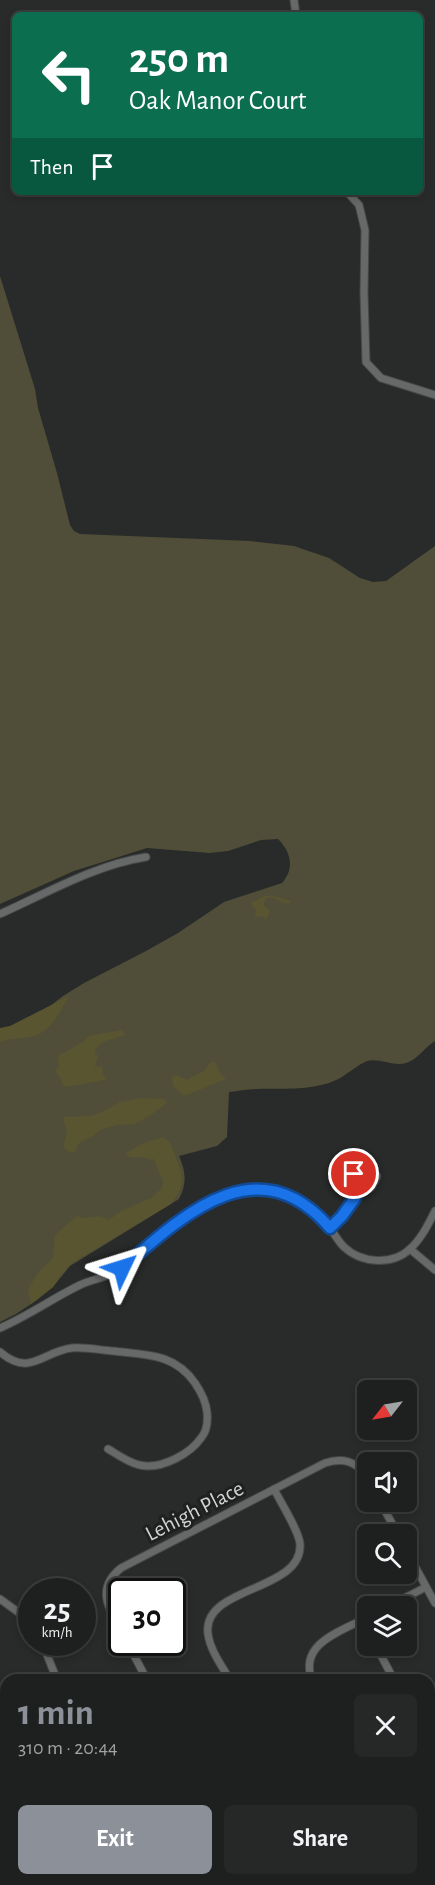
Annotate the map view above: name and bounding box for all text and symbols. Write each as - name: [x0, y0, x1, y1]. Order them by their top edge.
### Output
- icon: left: [30, 36, 108, 114]
- text: 250 m: [129, 38, 229, 80]
- text: Oak Manor Court: [129, 87, 306, 114]
- icon: arrive: [86, 150, 119, 183]
- text: Then: [30, 156, 74, 178]
- pin: [328, 1148, 379, 1199]
- icon: arrive: [337, 1157, 370, 1190]
- position arrow: [90, 1236, 154, 1300]
- north arrow: [357, 1380, 417, 1440]
- map controls: [357, 1380, 417, 1656]
- button: sound: [357, 1452, 417, 1512]
- street label: Lehigh Place: [142, 1477, 247, 1545]
- button: search: [357, 1524, 417, 1584]
- speed limit sign: 30: [108, 1578, 186, 1656]
- text: 25: [43, 1595, 71, 1625]
- button: layers: [357, 1596, 417, 1656]
- text: km/h: [42, 1625, 72, 1640]
- button: close: [354, 1694, 417, 1757]
- text: 1 min: [18, 1695, 94, 1731]
- text: 310 m · 20:44: [18, 1738, 118, 1758]
- button: Exit: [18, 1805, 212, 1874]
- button: Share: [224, 1805, 417, 1874]

